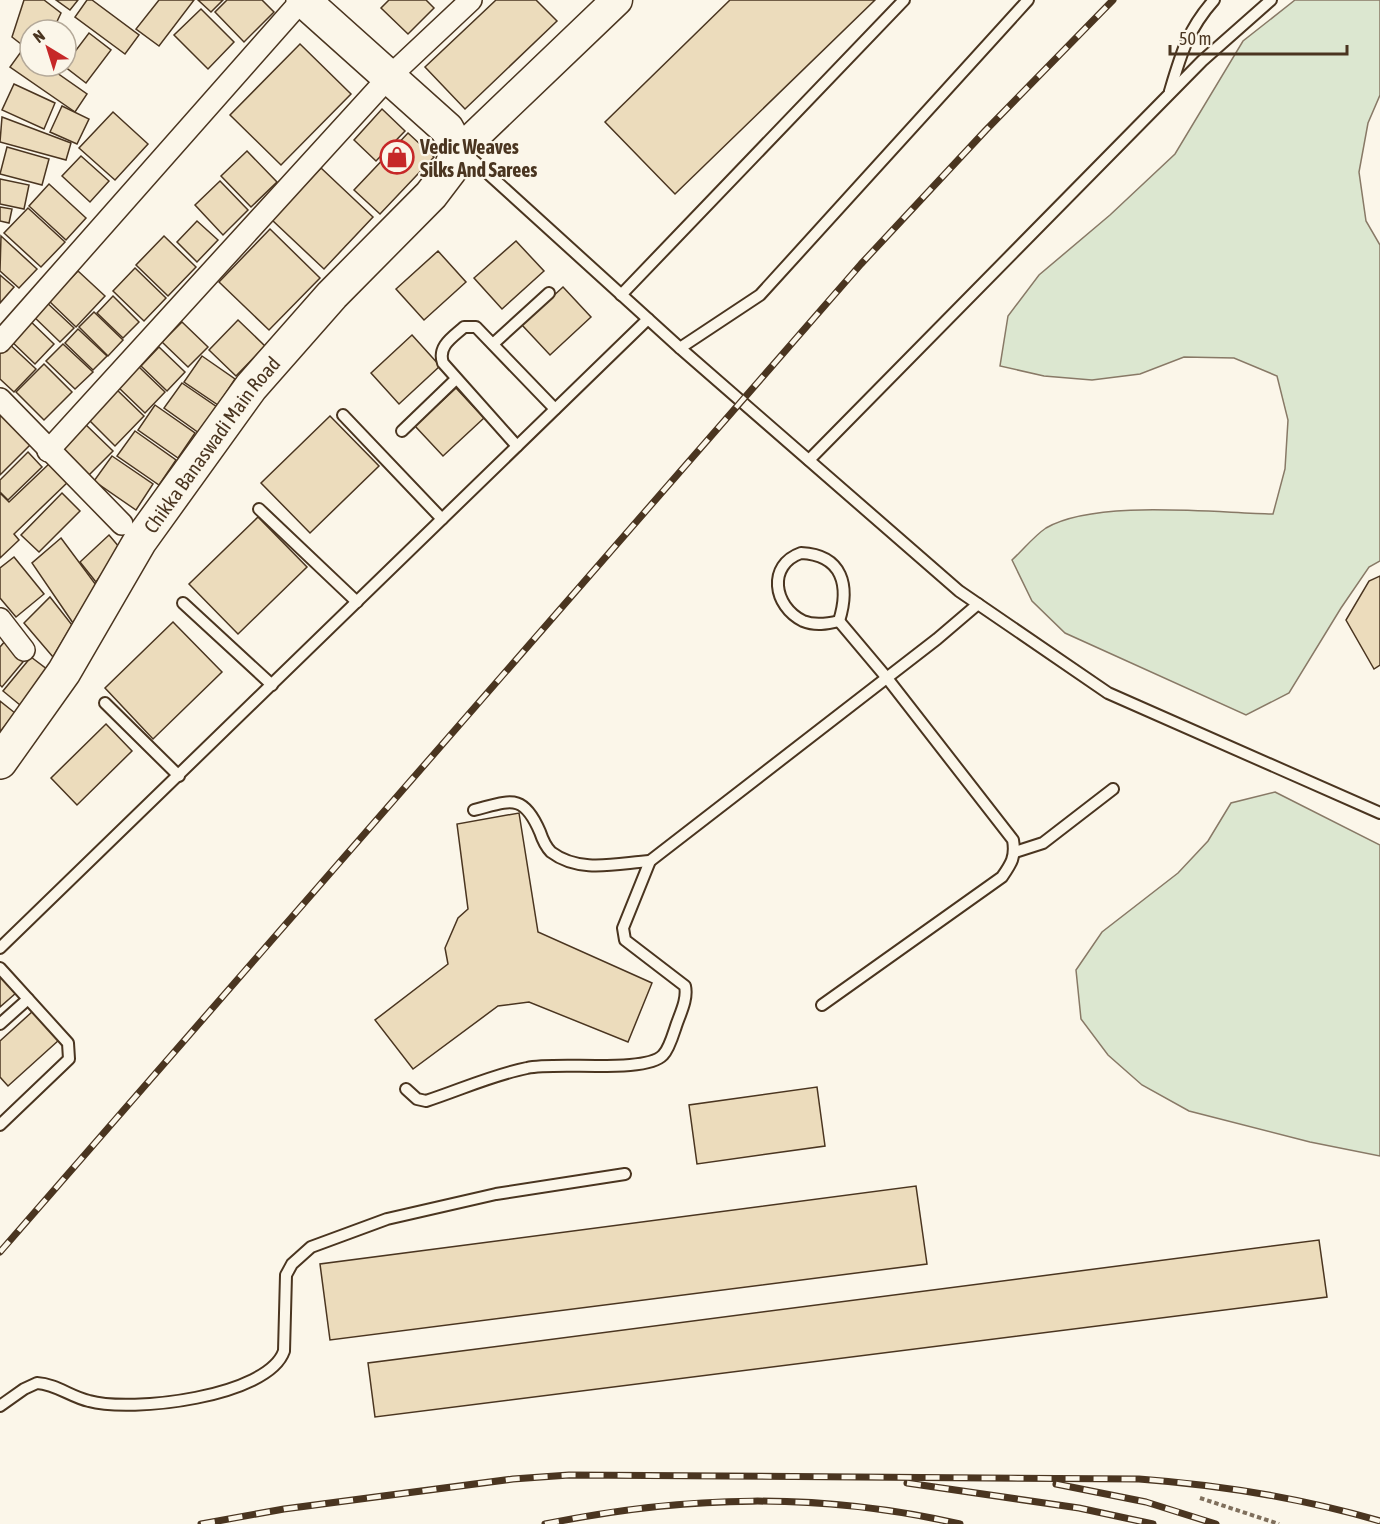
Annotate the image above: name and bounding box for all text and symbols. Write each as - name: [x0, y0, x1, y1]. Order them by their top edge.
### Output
- north arrow: [18, 18, 78, 78]
- scale bar: [1170, 18, 1347, 56]
- text: N: [29, 26, 48, 46]
- text: 50 m: [1179, 28, 1211, 49]
- place label: Vedic Weaves Silks And Sarees: [419, 135, 537, 181]
- shop icon: Vedic Weaves Silks And Sarees: [379, 139, 415, 175]
- street label: Chikka Banaswadi Main Road: [138, 352, 284, 537]

